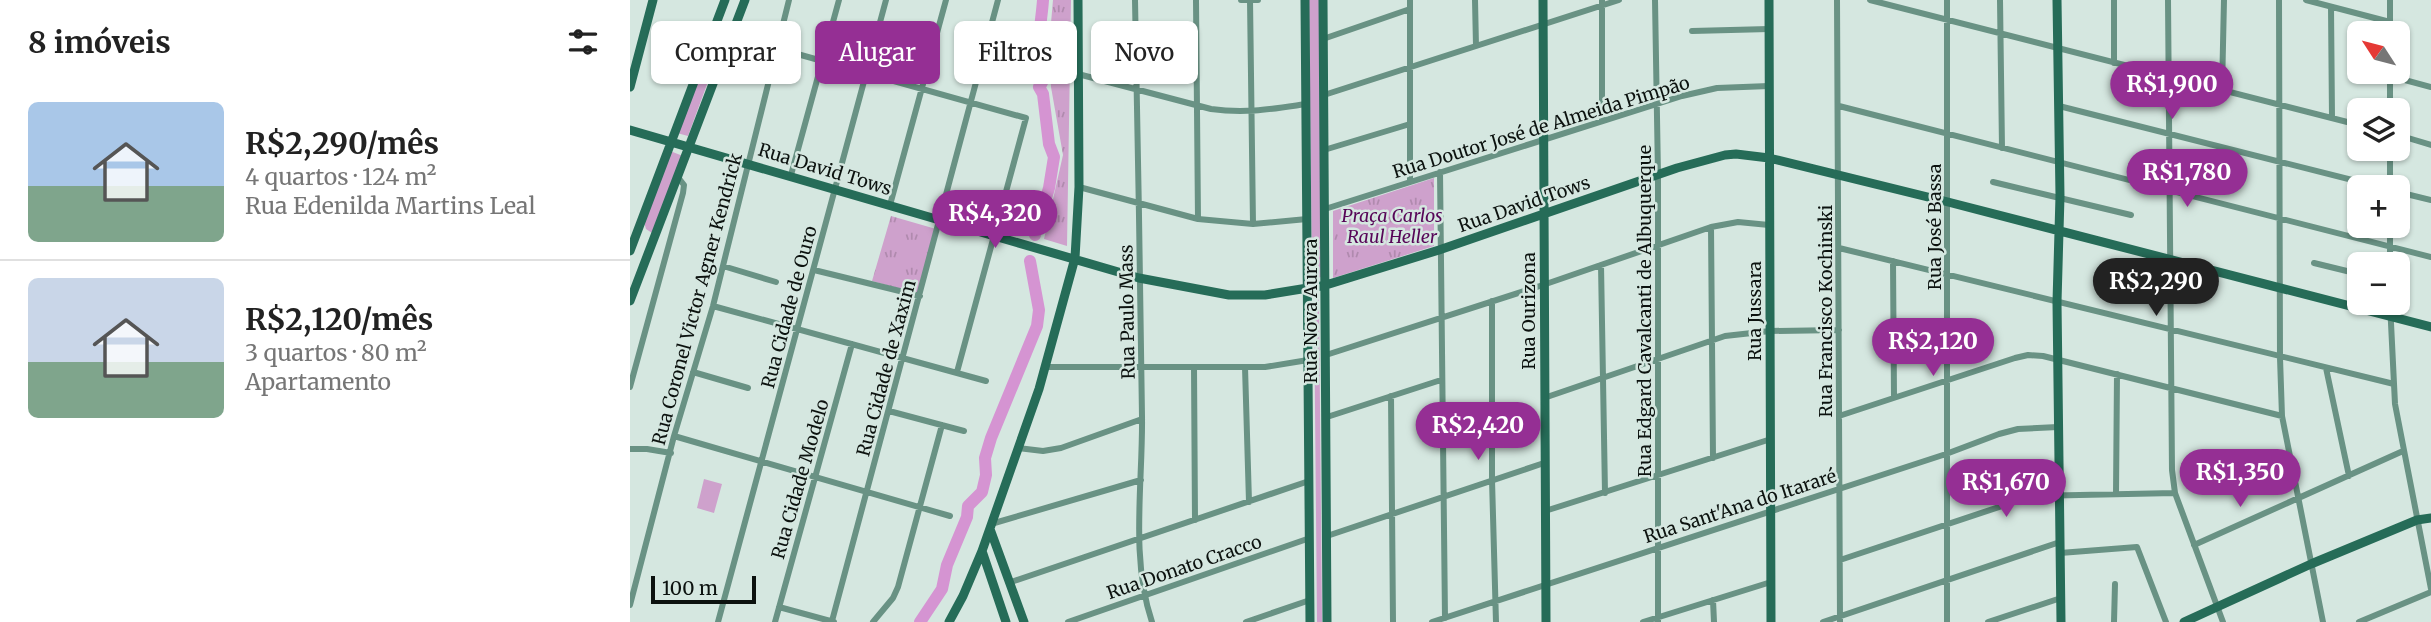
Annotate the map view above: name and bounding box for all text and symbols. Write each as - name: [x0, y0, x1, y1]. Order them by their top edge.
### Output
- chip: Comprar: [651, 21, 801, 84]
- chip: Alugar: [815, 21, 940, 84]
- chip: Filtros: [954, 21, 1077, 84]
- chip: Novo: [1091, 21, 1198, 84]
- north arrow: [2347, 21, 2410, 84]
- map controls: [2347, 21, 2410, 315]
- text: 8 imóveis: [28, 23, 171, 61]
- icon: filters: [564, 23, 602, 61]
- pin: R$1,900: [2107, 61, 2237, 121]
- text: R$1,900: [2126, 69, 2218, 98]
- street label: Rua Doutor José de Almeida Pimpão: [1390, 71, 1692, 183]
- button: layers: [2347, 98, 2410, 161]
- text: R$2,290/mês: [245, 124, 439, 162]
- icon: home: [84, 130, 168, 214]
- street label: Rua David Tows: [756, 138, 895, 200]
- street label: Rua Edgard Cavalcanti de Albuquerque: [1633, 145, 1656, 477]
- street label: Rua Coronel Victor Agner Kendrick: [647, 150, 747, 447]
- pin: R$1,780: [2122, 150, 2252, 209]
- text: R$1,780: [2143, 157, 2231, 186]
- text: 4 quartos · 124 m²: [245, 162, 436, 191]
- street label: Rua José Bassa: [1923, 163, 1946, 290]
- street label: Rua David Tows: [1455, 171, 1593, 237]
- button: +: [2347, 175, 2410, 238]
- pin: R$4,320: [930, 190, 1060, 250]
- text: Rua Edenilda Martins Leal: [245, 191, 536, 220]
- text: R$4,320: [948, 198, 1042, 227]
- park label: Praça Carlos Raul Heller: [1341, 204, 1443, 248]
- street label: Rua Francisco Kochinski: [1814, 204, 1837, 417]
- street label: Rua Cidade de Ouro: [756, 223, 822, 391]
- street label: Rua Nova Aurora: [1299, 238, 1322, 383]
- street label: Rua Paulo Mass: [1114, 244, 1140, 380]
- street label: Rua Ourizona: [1517, 252, 1540, 370]
- button: −: [2347, 252, 2410, 315]
- pin: R$2,290: [2091, 258, 2221, 318]
- street label: Rua Jussara: [1743, 261, 1766, 361]
- text: R$2,290: [2109, 266, 2203, 295]
- street label: Rua Cidade de Xaxim: [851, 277, 921, 459]
- text: R$2,120/mês: [245, 300, 433, 338]
- icon: home: [84, 306, 168, 390]
- pin: R$2,120: [1868, 318, 1998, 378]
- text: R$2,120: [1888, 326, 1978, 355]
- text: 3 quartos · 80 m²: [245, 338, 427, 367]
- text: Apartamento: [245, 367, 391, 396]
- street label: Rua Cidade Modelo: [766, 396, 834, 562]
- pin: R$2,420: [1413, 402, 1543, 462]
- text: R$2,420: [1432, 410, 1524, 439]
- pin: R$1,350: [2175, 449, 2305, 509]
- text: R$1,350: [2196, 457, 2284, 486]
- pin: R$1,670: [1941, 460, 2071, 519]
- street label: Rua Sant'Ana do Itararé: [1641, 464, 1839, 548]
- text: R$1,670: [1962, 467, 2050, 496]
- street label: Rua Donato Cracco: [1104, 530, 1264, 604]
- scale bar: [651, 573, 756, 605]
- text: 100 m: [662, 576, 718, 600]

